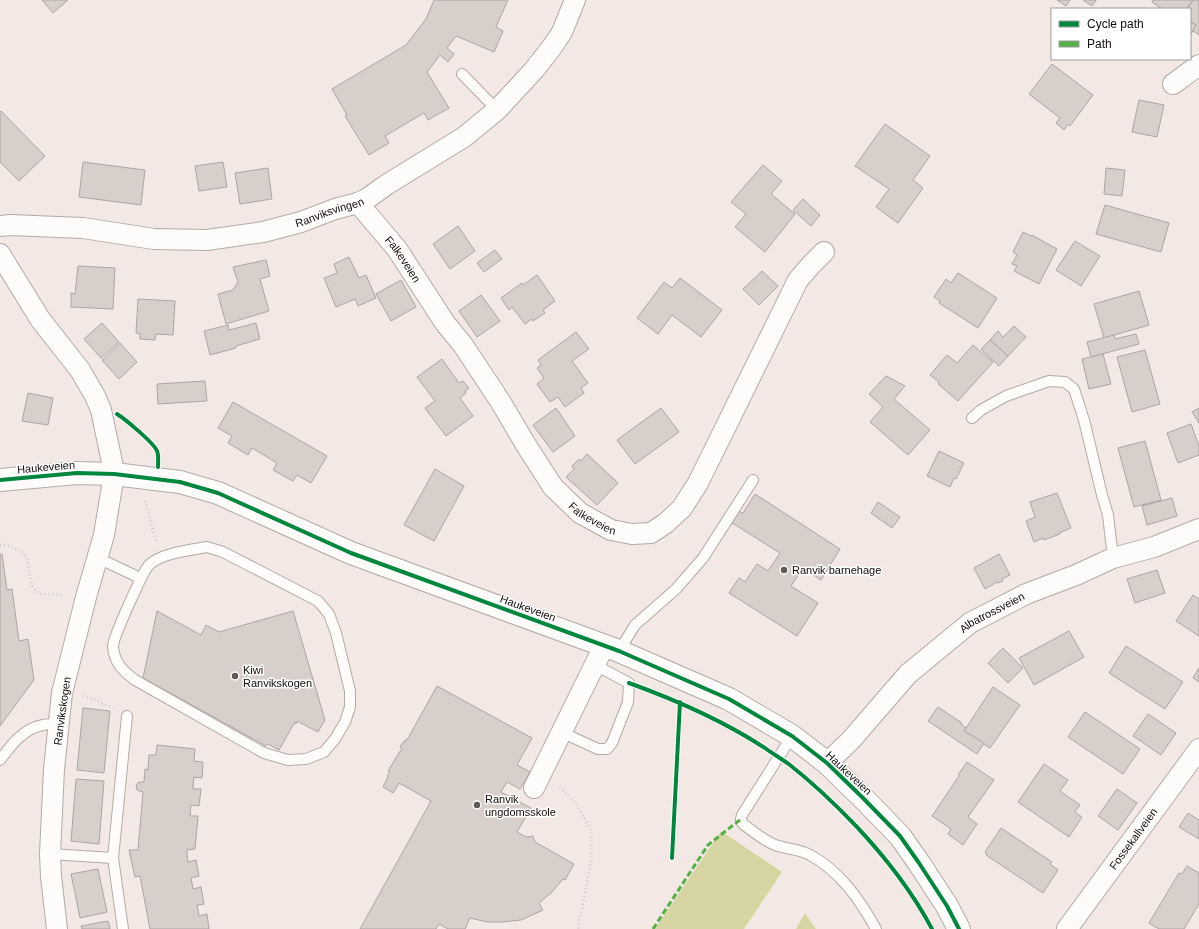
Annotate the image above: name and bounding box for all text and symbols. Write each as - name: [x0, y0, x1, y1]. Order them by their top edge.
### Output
- legend: [1051, 8, 1191, 60]
- text: Cycle path: [1087, 17, 1144, 31]
- text: Path: [1087, 37, 1112, 51]
- street label: Ranviksvingen: [294, 195, 366, 229]
- street label: Falkeveien: [383, 234, 423, 284]
- street label: Haukeveien: [17, 458, 75, 476]
- street label: Falkeveien: [566, 500, 617, 537]
- place label: Ranvik barnehage: [792, 564, 881, 576]
- marker: Ranvik barnehage: [779, 565, 789, 575]
- street label: Albatrossveien: [957, 590, 1026, 635]
- street label: Haukeveien: [499, 592, 557, 624]
- place label: Kiwi Ranvikskogen: [243, 664, 312, 689]
- marker: Kiwi Ranvikskogen: [230, 671, 240, 681]
- street label: Ranvikskogen: [51, 676, 73, 746]
- street label: Haukeveien: [824, 749, 874, 797]
- place label: Ranvik ungdomsskole: [485, 793, 556, 818]
- marker: Ranvik ungdomsskole: [472, 800, 482, 810]
- street label: Fossekallveien: [1107, 806, 1160, 872]

